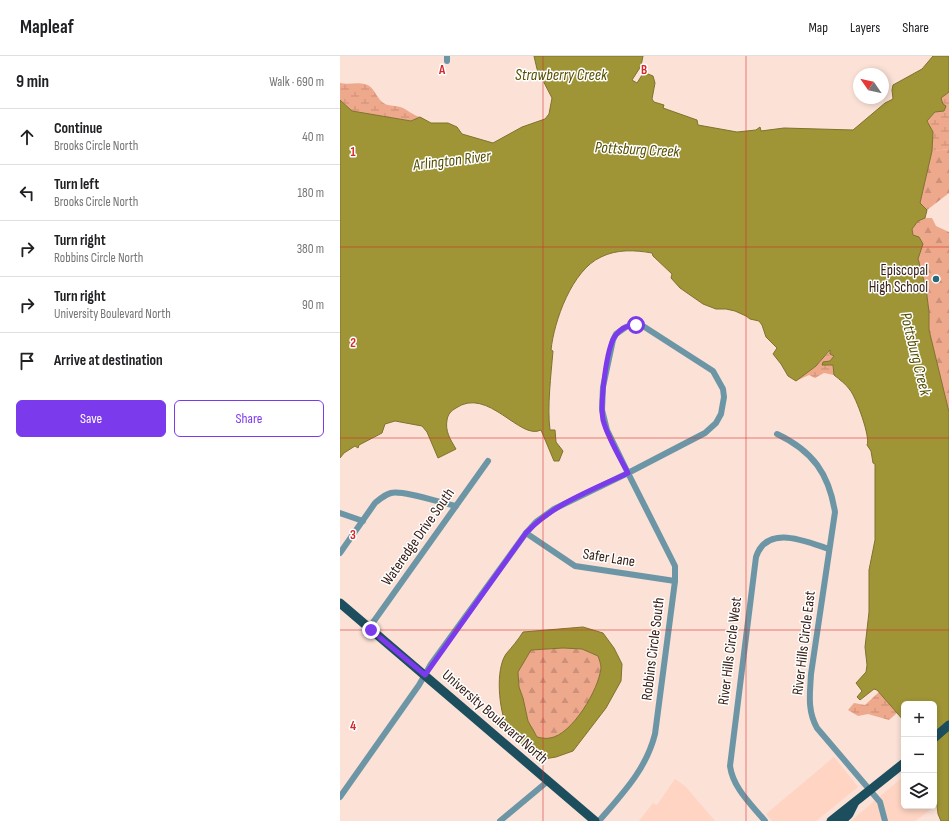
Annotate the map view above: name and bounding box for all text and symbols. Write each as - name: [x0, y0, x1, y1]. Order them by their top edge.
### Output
- text: Mapleaf: [20, 16, 74, 39]
- text: Map: [808, 19, 828, 36]
- text: Layers: [850, 19, 880, 36]
- text: Share: [902, 19, 929, 36]
- text: A: [438, 62, 446, 78]
- text: B: [641, 62, 647, 78]
- water label: Strawberry Creek: [515, 66, 608, 85]
- north arrow: [853, 68, 889, 104]
- text: 9 min: [16, 72, 49, 92]
- text: Walk · 690 m: [269, 74, 324, 90]
- text: Continue: [54, 119, 103, 138]
- icon: ahead: [16, 126, 38, 148]
- text: 40 m: [302, 129, 324, 145]
- text: Brooks Circle North: [54, 138, 138, 154]
- water label: Pottsburg Creek: [594, 138, 681, 162]
- text: 1: [350, 144, 356, 160]
- water label: Arlington River: [411, 147, 492, 175]
- text: Turn left: [54, 175, 99, 194]
- icon: left: [16, 182, 38, 204]
- text: 180 m: [298, 185, 324, 201]
- text: Brooks Circle North: [54, 194, 138, 210]
- text: Turn right: [54, 231, 106, 250]
- icon: right: [16, 238, 38, 260]
- text: 380 m: [297, 241, 324, 257]
- text: Robbins Circle North: [54, 250, 143, 266]
- place label: Episcopal High School: [869, 261, 928, 297]
- marker: Episcopal High School: [931, 274, 941, 284]
- text: Turn right: [54, 287, 106, 306]
- icon: right: [16, 294, 38, 316]
- text: 90 m: [302, 297, 324, 313]
- text: University Boulevard North: [54, 306, 171, 322]
- water label: Pottsburg Creek: [896, 311, 935, 398]
- route start: [627, 316, 645, 334]
- text: 2: [350, 335, 356, 351]
- icon: arrive: [16, 350, 38, 372]
- text: Arrive at destination: [54, 351, 163, 370]
- button: Save: [16, 400, 166, 437]
- button: Share: [174, 400, 324, 437]
- street label: Wateredge Drive South: [377, 485, 459, 589]
- text: 3: [350, 527, 356, 543]
- street label: Safer Lane: [581, 544, 637, 572]
- street label: River Hills Circle East: [788, 589, 820, 696]
- street label: River Hills Circle West: [714, 595, 746, 706]
- street label: Robbins Circle South: [637, 596, 669, 702]
- route end: [362, 621, 380, 639]
- street label: University Boulevard North: [438, 666, 552, 768]
- map controls: [901, 701, 937, 809]
- button: +: [901, 701, 937, 737]
- text: 4: [350, 718, 356, 734]
- button: −: [901, 737, 937, 773]
- button: layers: [901, 773, 937, 809]

